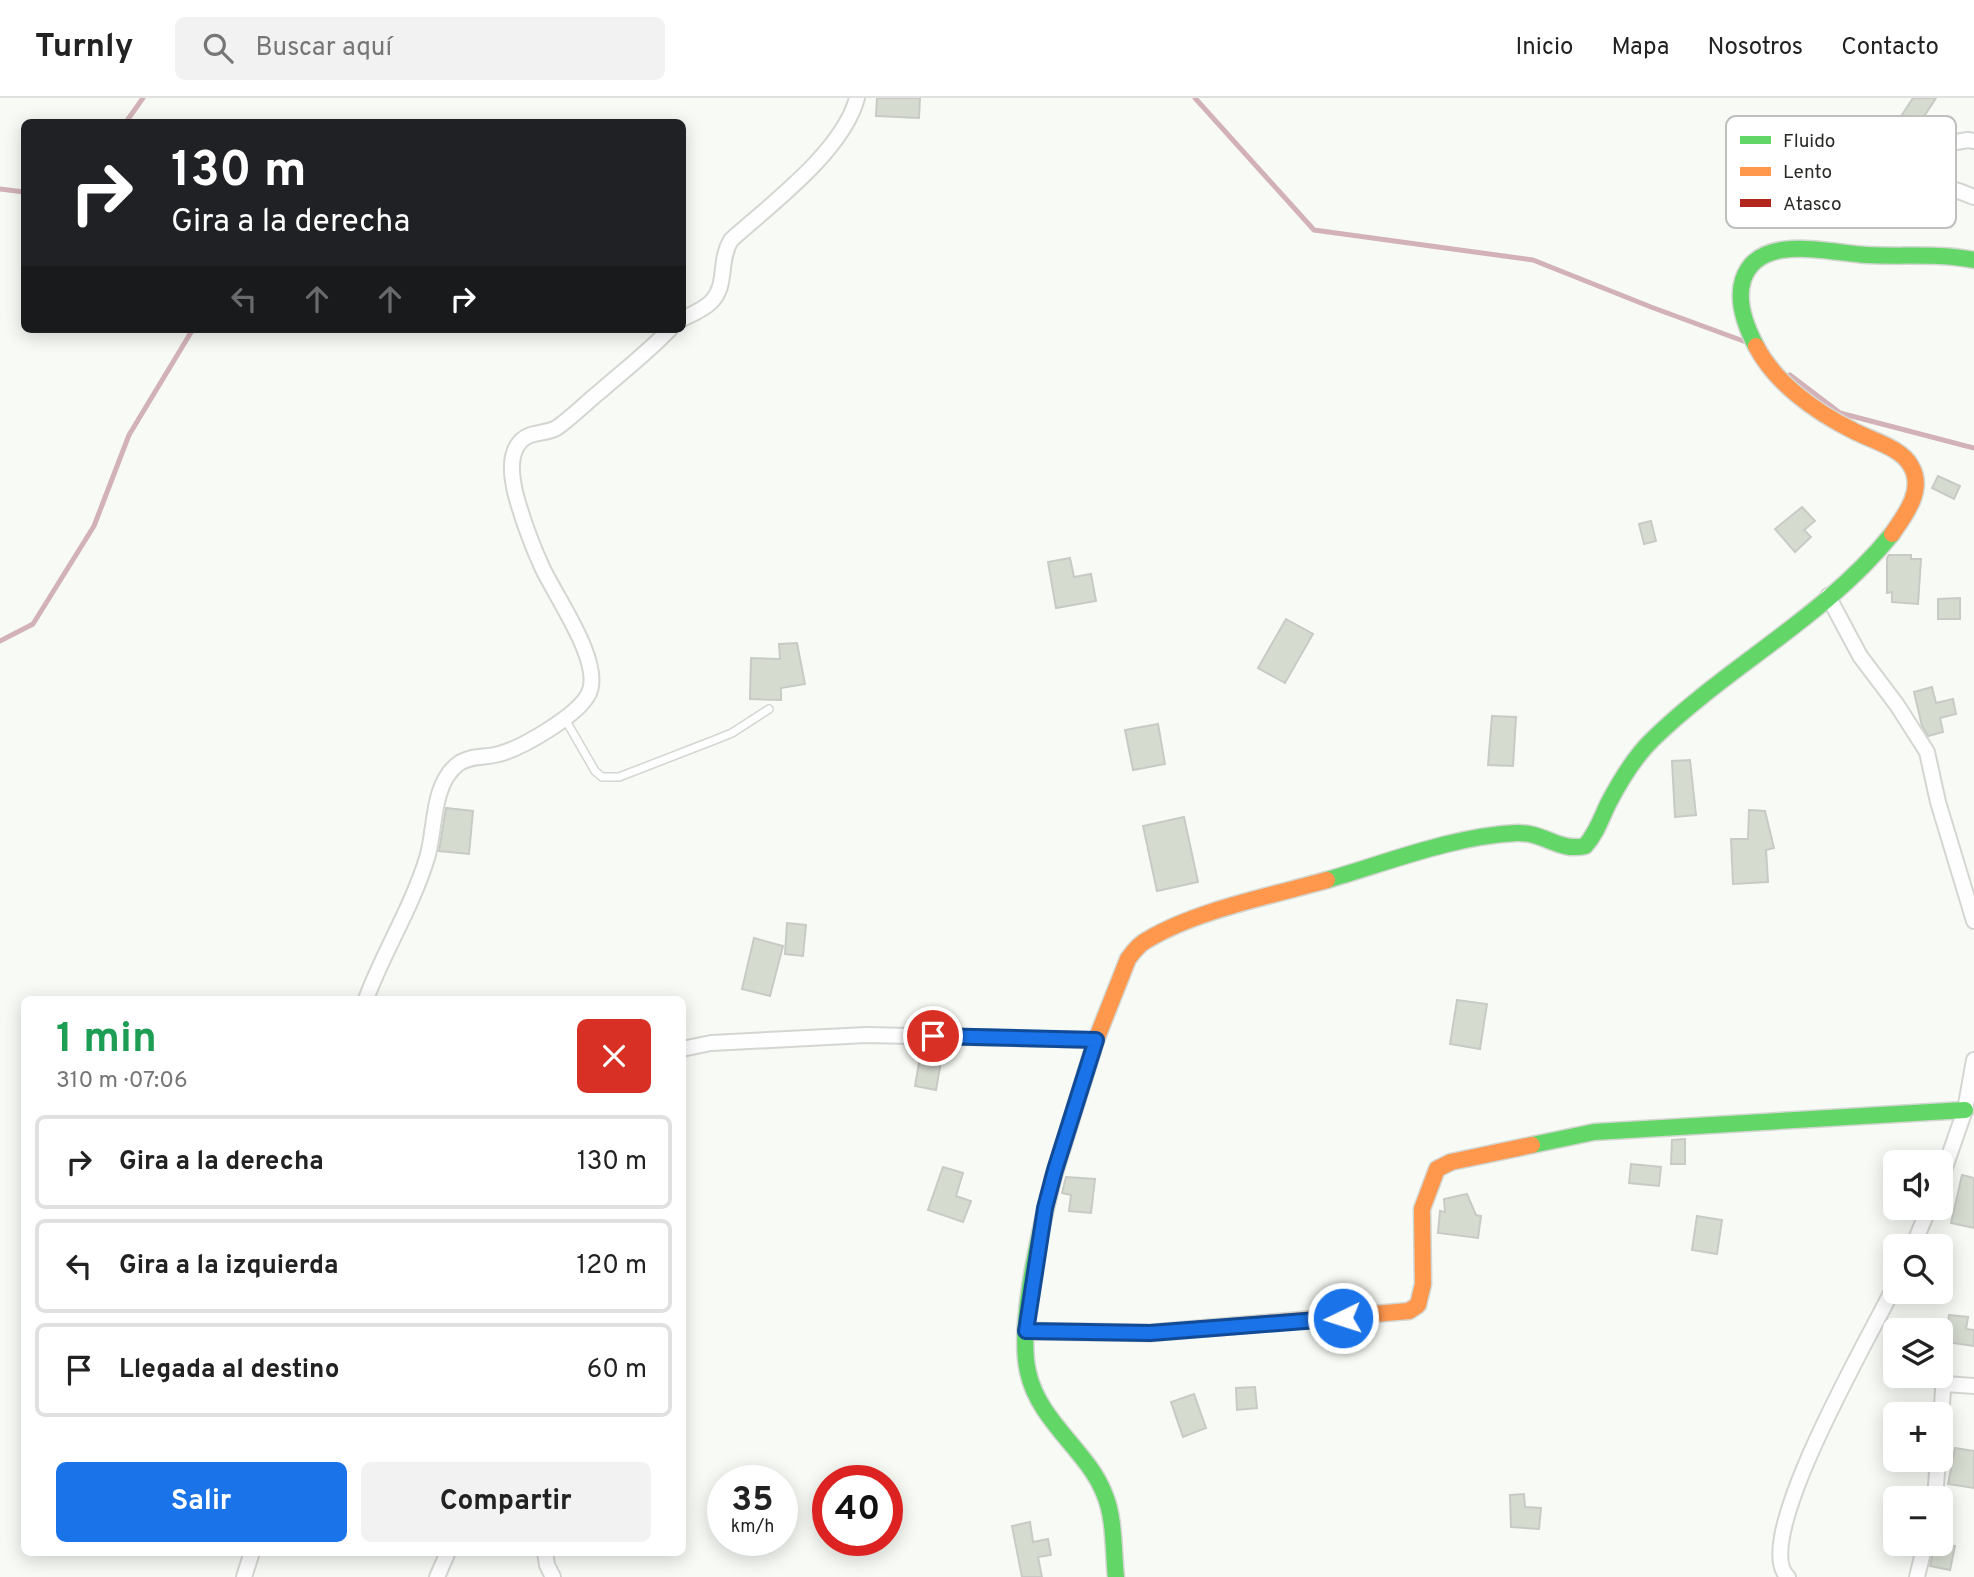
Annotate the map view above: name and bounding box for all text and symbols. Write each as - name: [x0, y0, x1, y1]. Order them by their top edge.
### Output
- search box: [175, 17, 665, 80]
- text: Turnly: [35, 27, 133, 69]
- icon: search: [199, 29, 237, 67]
- text: Buscar aquí: [255, 32, 392, 65]
- text: Inicio: [1516, 33, 1573, 63]
- text: Mapa: [1611, 33, 1670, 63]
- text: Nosotros: [1708, 33, 1803, 63]
- text: Contacto: [1841, 33, 1939, 63]
- legend: [1726, 116, 1956, 228]
- text: Fluido: [1783, 130, 1835, 154]
- text: 130 m: [171, 142, 307, 204]
- icon: right: [56, 147, 147, 238]
- text: Lento: [1783, 161, 1832, 185]
- text: Atasco: [1783, 193, 1842, 217]
- text: Gira a la derecha: [171, 203, 410, 243]
- icon: left: [225, 280, 263, 318]
- icon: ahead: [298, 280, 336, 318]
- icon: ahead: [371, 280, 409, 318]
- icon: right: [444, 280, 482, 318]
- pin: [903, 1006, 963, 1066]
- text: 1 min: [56, 1014, 157, 1067]
- icon: arrive: [914, 1017, 952, 1055]
- button: close: [577, 1019, 651, 1093]
- text: 310 m · 07:06: [56, 1067, 188, 1096]
- icon: right: [60, 1143, 98, 1181]
- text: Gira a la derecha: [119, 1146, 324, 1179]
- text: 130 m: [577, 1146, 647, 1179]
- map controls: [1883, 1150, 1953, 1556]
- button: sound: [1883, 1150, 1953, 1220]
- button: search: [1883, 1234, 1953, 1304]
- icon: left: [60, 1247, 98, 1285]
- text: Gira a la izquierda: [119, 1250, 338, 1283]
- text: 120 m: [577, 1250, 647, 1283]
- position arrow: [1306, 1281, 1380, 1355]
- button: layers: [1883, 1318, 1953, 1388]
- icon: arrive: [60, 1351, 98, 1389]
- text: Llegada al destino: [119, 1354, 339, 1387]
- text: 60 m: [587, 1354, 647, 1387]
- button: +: [1883, 1402, 1953, 1472]
- button: Salir: [56, 1462, 347, 1542]
- button: Compartir: [361, 1462, 651, 1542]
- speed limit sign: 40: [812, 1465, 903, 1556]
- text: 35: [731, 1479, 774, 1523]
- button: −: [1883, 1486, 1953, 1556]
- text: km/h: [731, 1516, 774, 1539]

